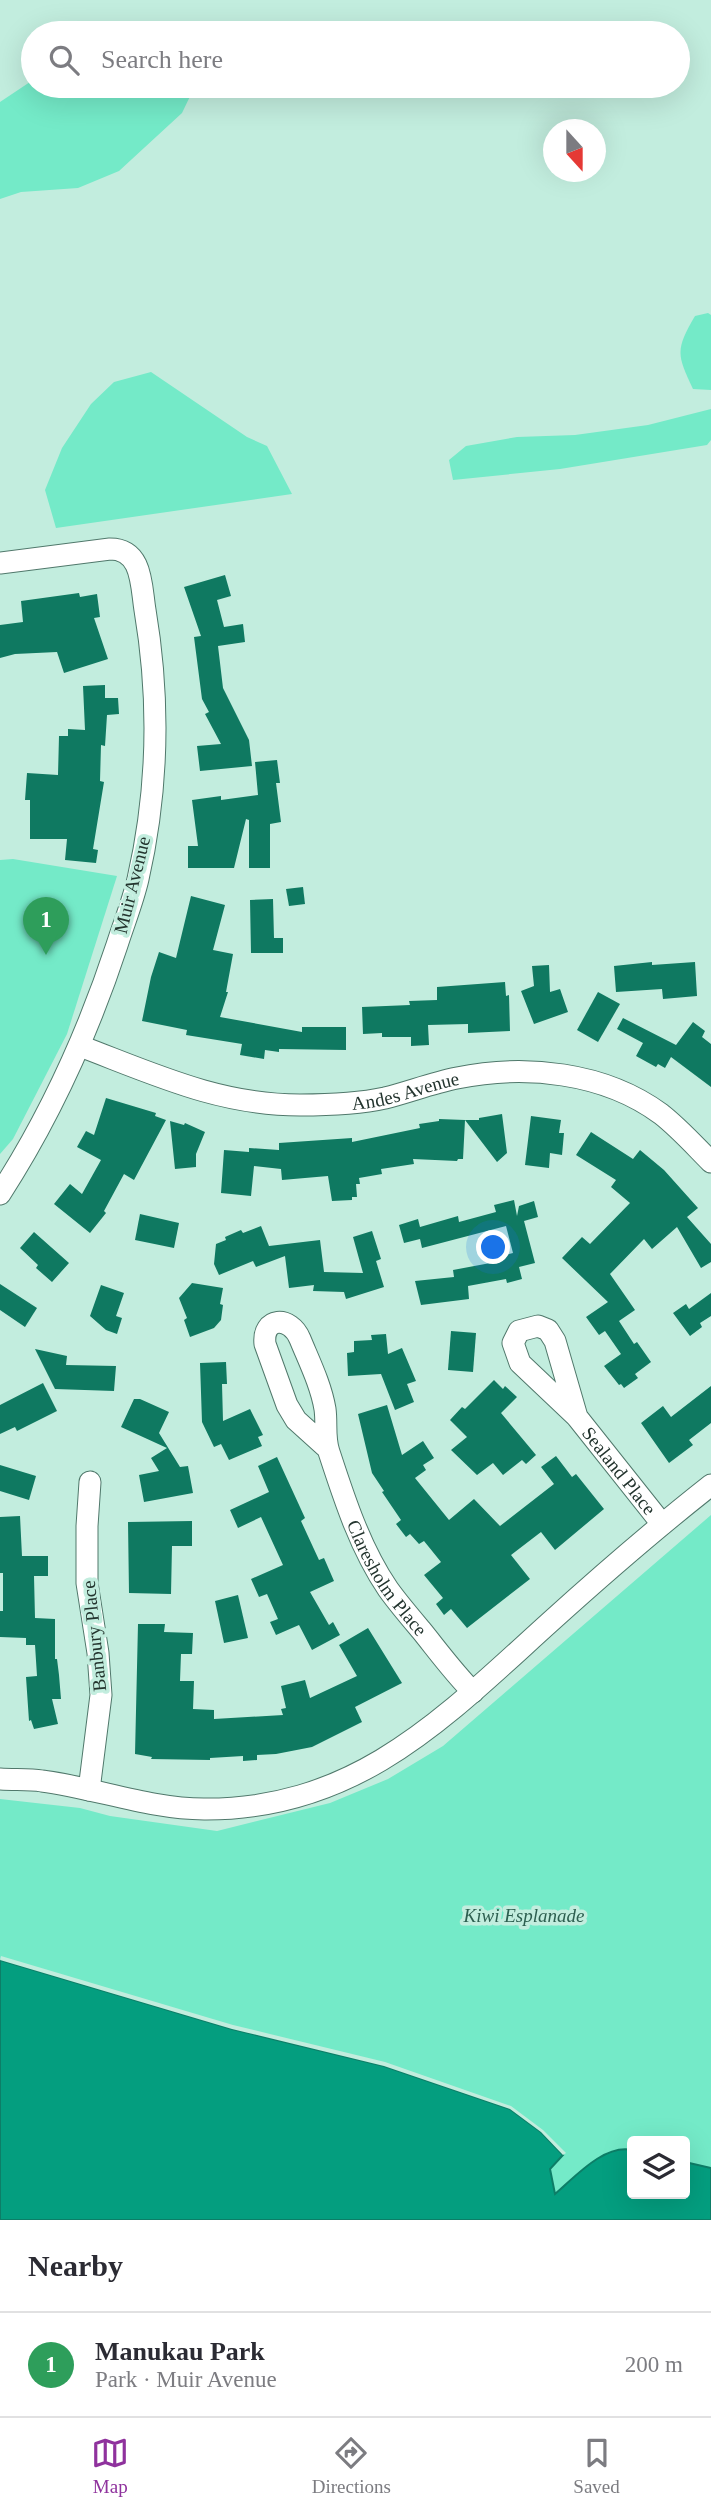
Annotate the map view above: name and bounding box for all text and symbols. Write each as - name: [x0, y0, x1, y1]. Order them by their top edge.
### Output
- search box: [21, 21, 690, 98]
- icon: search: [45, 41, 83, 79]
- text: Search here: [101, 45, 223, 74]
- north arrow: [543, 119, 606, 182]
- street label: Muir Avenue: [110, 834, 154, 936]
- pin: 1: [23, 897, 69, 955]
- street label: Andes Avenue: [351, 1067, 461, 1114]
- your location: [476, 1230, 510, 1264]
- street label: Sealand Place: [578, 1422, 661, 1519]
- street label: Claresholm Place: [343, 1517, 432, 1640]
- street label: Banbury Place: [78, 1580, 110, 1692]
- park label: Kiwi Esplanade: [463, 1905, 584, 1926]
- map controls: [627, 2136, 690, 2199]
- button: layers: [627, 2136, 690, 2199]
- text: Nearby: [28, 2249, 123, 2282]
- text: Manukau Park: [95, 2337, 265, 2366]
- text: 1: [45, 2352, 57, 2377]
- text: 200 m: [625, 2352, 683, 2377]
- text: Park · Muir Avenue: [95, 2367, 277, 2392]
- tab: Map: [91, 2434, 129, 2498]
- tab: Directions: [312, 2434, 391, 2498]
- tab: Saved: [573, 2434, 620, 2498]

